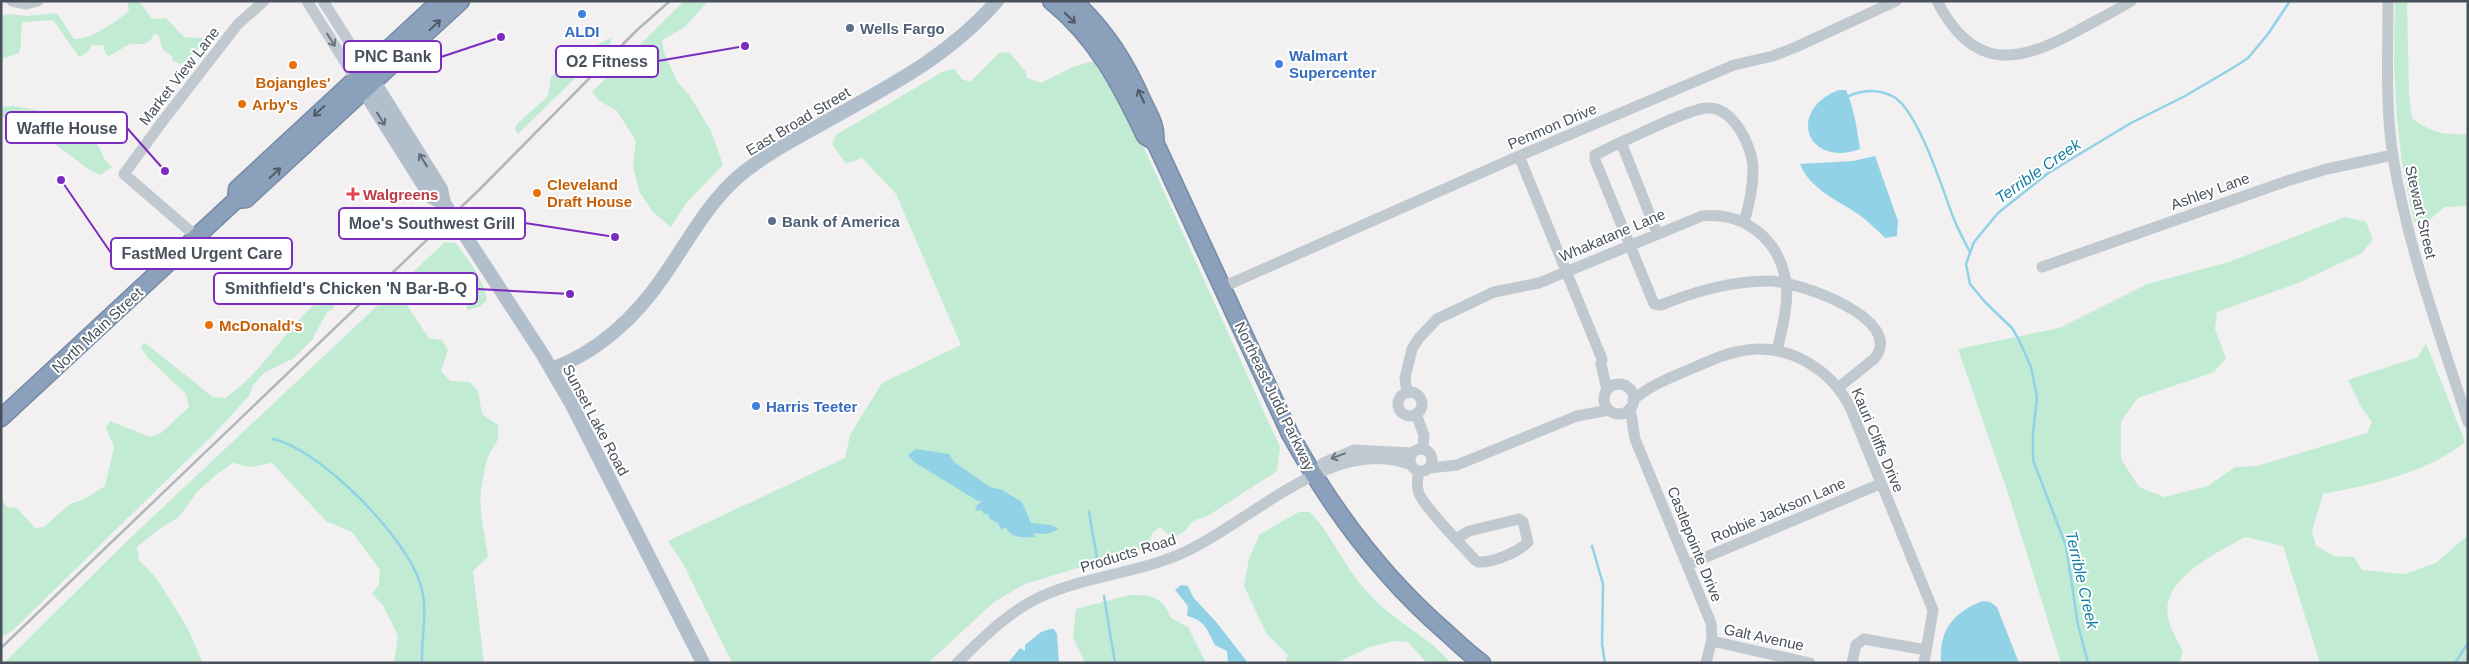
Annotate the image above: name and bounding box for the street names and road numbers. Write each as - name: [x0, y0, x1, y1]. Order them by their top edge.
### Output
- street label: Market View Lane: [135, 24, 223, 128]
- street label: East Broad Street: [743, 83, 854, 159]
- street label: Penmon Drive: [1505, 100, 1599, 152]
- street label: Stewart Street: [2402, 164, 2440, 261]
- street label: Ashley Lane: [2168, 169, 2252, 213]
- street label: Whakatane Lane: [1556, 205, 1668, 265]
- street label: North Main Street: [48, 283, 146, 376]
- street label: Northeast Judd Parkway: [1232, 319, 1319, 474]
- street label: Sunset Lake Road: [560, 362, 632, 478]
- street label: Kauri Cliffs Drive: [1848, 385, 1908, 495]
- street label: Robbie Jackson Lane: [1708, 474, 1848, 546]
- street label: Castlepointe Drive: [1664, 484, 1726, 604]
- street label: Products Road: [1078, 530, 1178, 576]
- street label: Galt Avenue: [1722, 620, 1806, 654]

